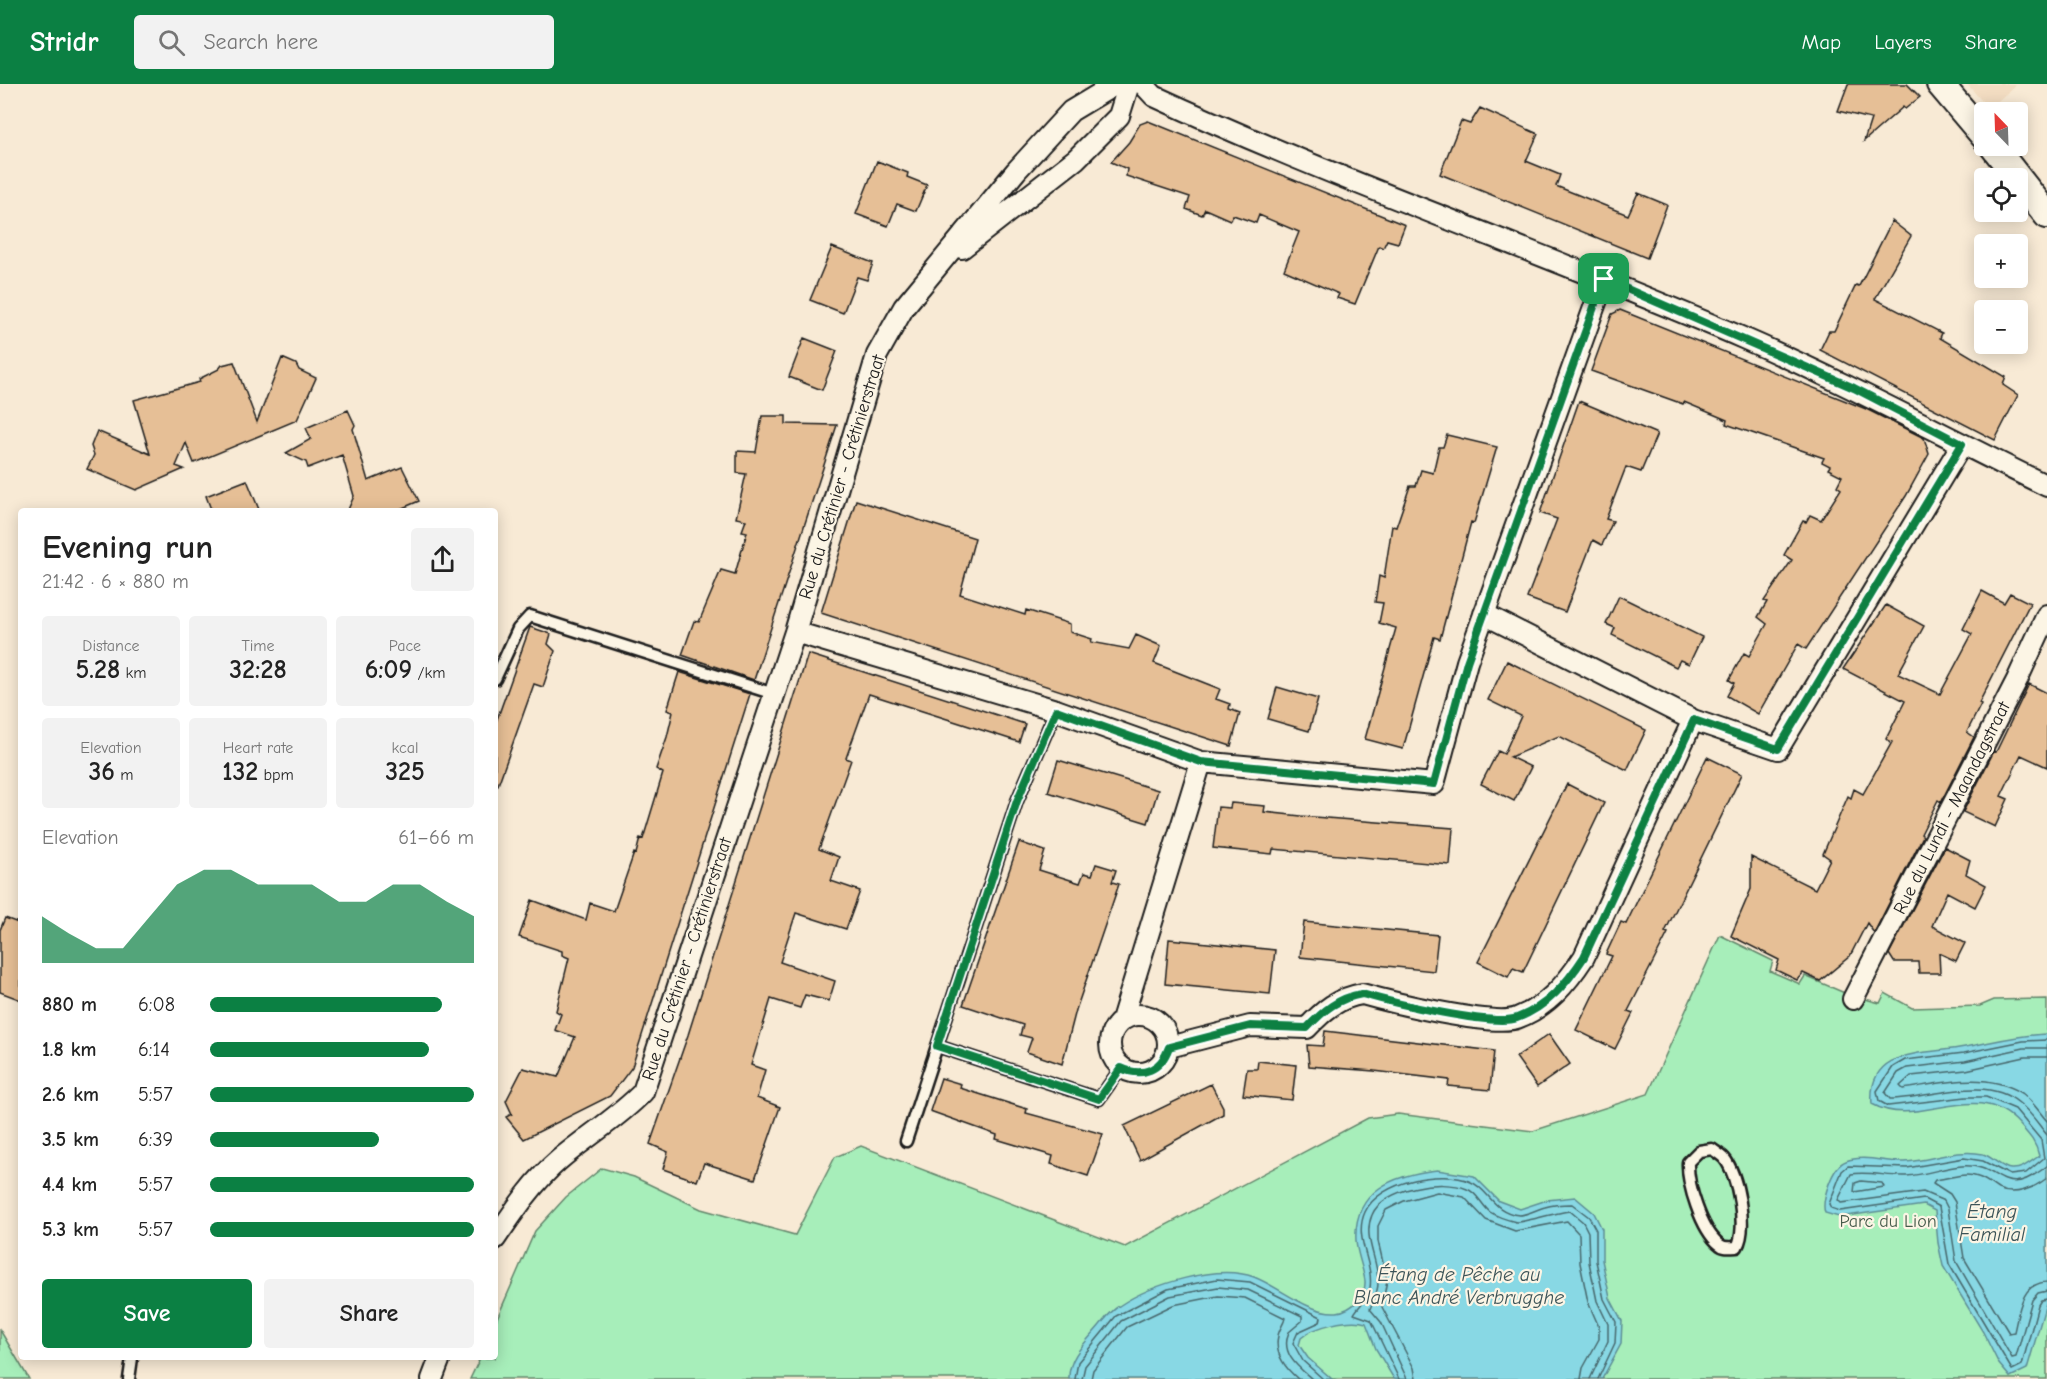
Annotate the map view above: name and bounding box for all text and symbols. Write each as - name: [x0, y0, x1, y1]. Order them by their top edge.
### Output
- search box: [134, 15, 554, 69]
- text: Stridr: [30, 26, 98, 58]
- icon: search: [155, 26, 188, 59]
- text: Search here: [203, 29, 318, 55]
- text: Map: [1802, 30, 1841, 54]
- text: Layers: [1874, 30, 1932, 54]
- text: Share: [1965, 30, 2017, 54]
- north arrow: [1974, 102, 2028, 156]
- map controls: [1974, 102, 2028, 354]
- button: locate: [1974, 168, 2028, 222]
- button: +: [1974, 234, 2028, 288]
- pin: [1578, 253, 1629, 304]
- icon: arrive: [1587, 262, 1620, 295]
- button: −: [1974, 300, 2028, 354]
- street label: Rue du Crétinier - Crétinierstraat: [795, 351, 889, 602]
- text: Evening run: [42, 528, 213, 566]
- button: share: [411, 528, 474, 591]
- text: 21:42 · 6 × 880 m: [42, 570, 189, 593]
- text: Distance: [82, 637, 140, 655]
- text: Time: [241, 637, 275, 655]
- text: Pace: [389, 637, 421, 655]
- text: 5.28: [75, 655, 120, 685]
- text: 32:28: [229, 655, 287, 685]
- text: 6:09: [365, 655, 412, 685]
- text: km: [120, 664, 147, 682]
- text: /km: [412, 664, 445, 682]
- street label: Rue du Lundi - Maandagstraat: [1889, 697, 2015, 918]
- text: Elevation: [80, 739, 142, 757]
- text: Heart rate: [223, 739, 293, 757]
- text: kcal: [392, 739, 418, 757]
- text: 36: [89, 757, 115, 787]
- text: 132: [222, 757, 258, 787]
- text: 325: [385, 757, 425, 787]
- text: m: [115, 766, 134, 784]
- text: bpm: [258, 766, 294, 784]
- text: Elevation: [42, 826, 119, 849]
- text: 61–66 m: [398, 826, 474, 849]
- street label: Rue du Crétinier - Crétinierstraat: [638, 834, 737, 1083]
- text: 880 m: [42, 993, 97, 1016]
- text: 6:08: [138, 993, 175, 1016]
- text: 1.8 km: [42, 1038, 97, 1061]
- text: 6:14: [138, 1038, 170, 1061]
- text: 2.6 km: [42, 1083, 99, 1106]
- text: 5:57: [138, 1083, 173, 1106]
- text: 3.5 km: [42, 1128, 99, 1151]
- text: 6:39: [138, 1128, 173, 1151]
- text: 4.4 km: [42, 1173, 97, 1196]
- text: 5:57: [138, 1173, 173, 1196]
- water label: Étang Familial: [1959, 1200, 2026, 1246]
- park label: Parc du Lion: [1839, 1211, 1937, 1232]
- text: 5.3 km: [42, 1218, 99, 1241]
- text: 5:57: [138, 1218, 173, 1241]
- water label: Étang de Pêche au Blanc André Verbrugghe: [1354, 1263, 1564, 1309]
- button: Save: [42, 1279, 252, 1348]
- button: Share: [264, 1279, 474, 1348]

